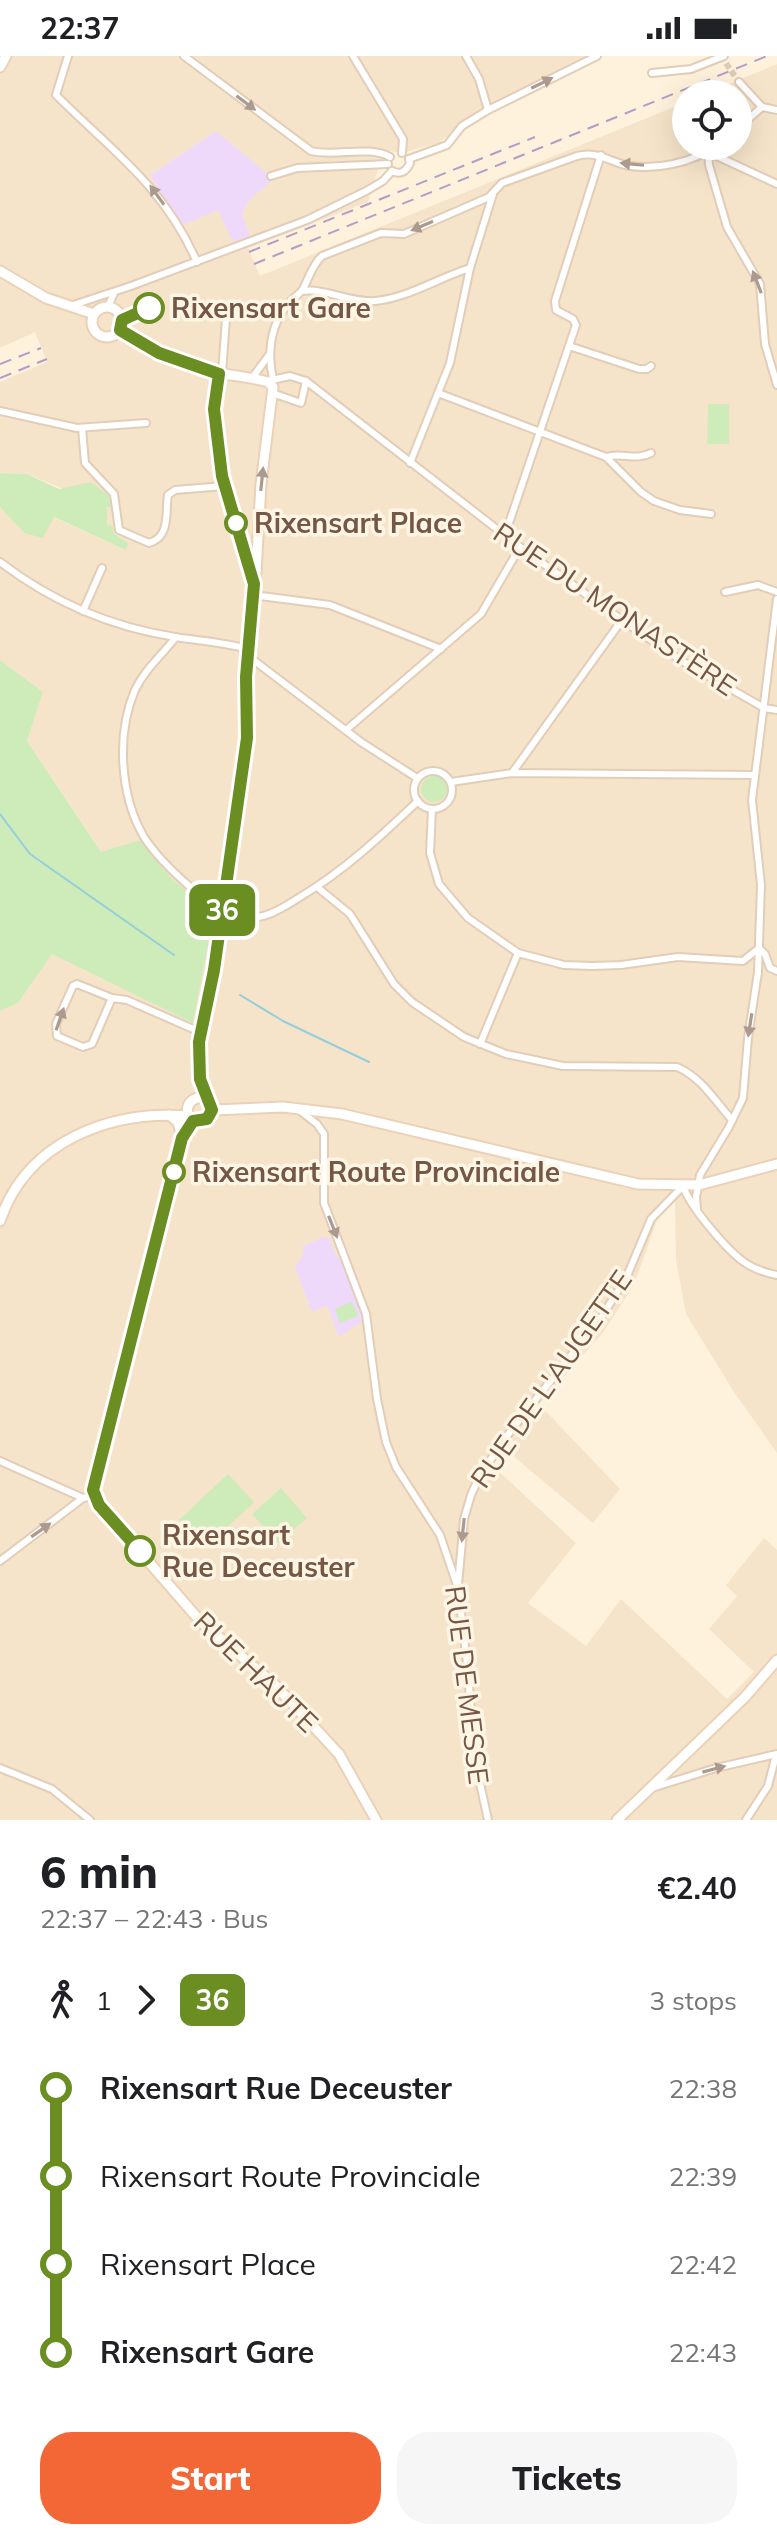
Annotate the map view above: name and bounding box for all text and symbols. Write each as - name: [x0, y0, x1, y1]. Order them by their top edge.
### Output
- text: 22:37: [40, 9, 119, 47]
- one-way arrow: [531, 76, 554, 90]
- map controls: [672, 80, 752, 160]
- button: locate: [672, 80, 752, 160]
- one-way arrow: [236, 95, 256, 111]
- one-way arrow: [620, 157, 645, 170]
- one-way arrow: [150, 185, 165, 206]
- one-way arrow: [410, 220, 434, 233]
- one-way arrow: [751, 270, 763, 294]
- place label: Rixensart Gare: [171, 290, 371, 325]
- marker: Rixensart Gare: [134, 293, 164, 323]
- one-way arrow: [256, 466, 269, 491]
- place label: Rixensart Place: [254, 505, 462, 540]
- marker: Rixensart Place: [225, 512, 247, 534]
- street label: RUE DU MONASTÈRE: [487, 514, 743, 703]
- line badge: 36: [186, 884, 258, 936]
- text: 36: [205, 892, 239, 927]
- one-way arrow: [54, 1007, 66, 1031]
- one-way arrow: [743, 1013, 756, 1038]
- place label: Rixensart Route Provinciale: [192, 1154, 560, 1189]
- marker: Rixensart Route Provinciale: [163, 1161, 185, 1183]
- one-way arrow: [327, 1215, 340, 1239]
- street label: RUE DE L'AUGETTE: [462, 1263, 639, 1494]
- place label: Rixensart Rue Deceuster: [162, 1517, 355, 1584]
- one-way arrow: [456, 1518, 469, 1543]
- one-way arrow: [31, 1523, 52, 1538]
- marker: Rixensart Rue Deceuster: [125, 1536, 155, 1566]
- street label: RUE DE MESSE: [438, 1584, 497, 1786]
- street label: RUE HAUTE: [187, 1604, 326, 1740]
- one-way arrow: [703, 1762, 727, 1775]
- text: 6 min: [40, 1844, 158, 1899]
- text: €2.40: [658, 1869, 737, 1907]
- text: 22:37 – 22:43 · Bus: [40, 1902, 269, 1935]
- icon: walk: [40, 1978, 84, 2022]
- icon: forward: [124, 1978, 168, 2022]
- text: 36: [196, 1982, 229, 2017]
- text: 1: [96, 1984, 112, 2017]
- text: 3 stops: [650, 1984, 737, 2017]
- text: Rixensart Rue Deceuster: [100, 2069, 452, 2107]
- text: 22:38: [669, 2072, 737, 2105]
- text: Rixensart Route Provinciale: [100, 2157, 481, 2195]
- text: 22:39: [669, 2160, 737, 2193]
- text: Rixensart Place: [100, 2245, 316, 2283]
- text: 22:42: [669, 2248, 737, 2281]
- text: Rixensart Gare: [100, 2333, 314, 2371]
- text: 22:43: [669, 2336, 737, 2369]
- button: Start: [40, 2432, 381, 2524]
- button: Tickets: [397, 2432, 737, 2524]

